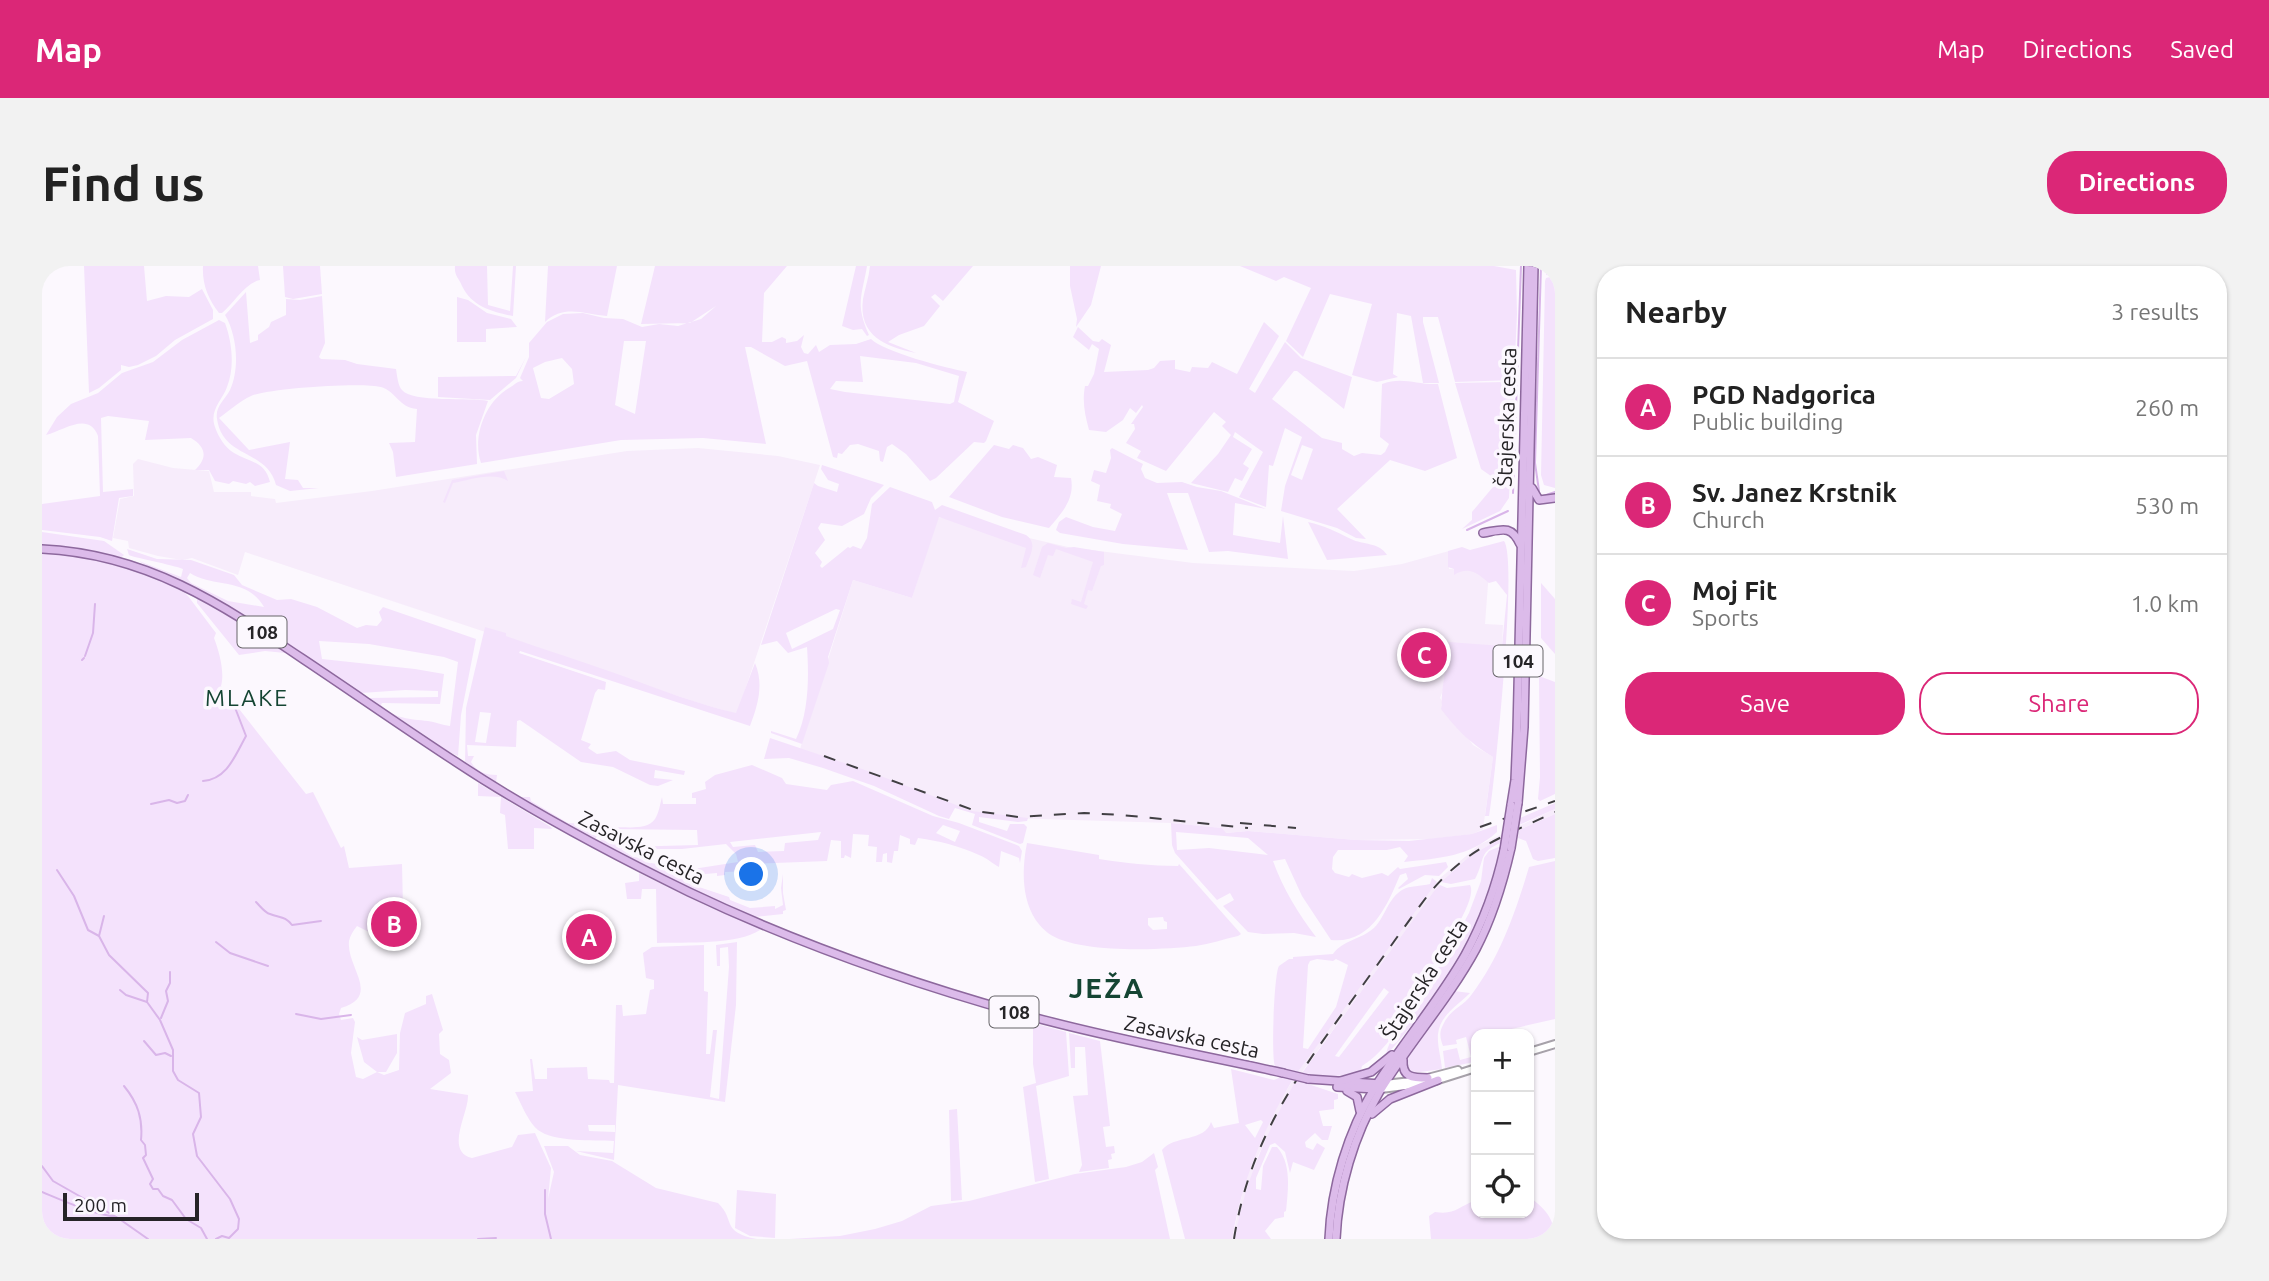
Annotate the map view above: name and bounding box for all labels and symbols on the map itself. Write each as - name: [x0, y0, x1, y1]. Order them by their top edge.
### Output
- street label: Štajerska cesta: [1492, 347, 1520, 487]
- road number: 108: [238, 616, 286, 648]
- pin: C: [1401, 629, 1447, 681]
- road number: 104: [1494, 646, 1542, 676]
- district label: MLAKE: [205, 685, 289, 710]
- street label: Zasavska cesta: [575, 805, 709, 889]
- your location: [734, 857, 768, 891]
- pin: B: [371, 898, 417, 950]
- pin: A: [566, 911, 612, 963]
- street label: Štajerska cesta: [1376, 914, 1472, 1044]
- district label: JEŽA: [1069, 972, 1145, 1003]
- road number: 108: [990, 996, 1038, 1028]
- street label: Zasavska cesta: [1122, 1010, 1262, 1062]
- scale bar: [63, 1190, 200, 1222]

